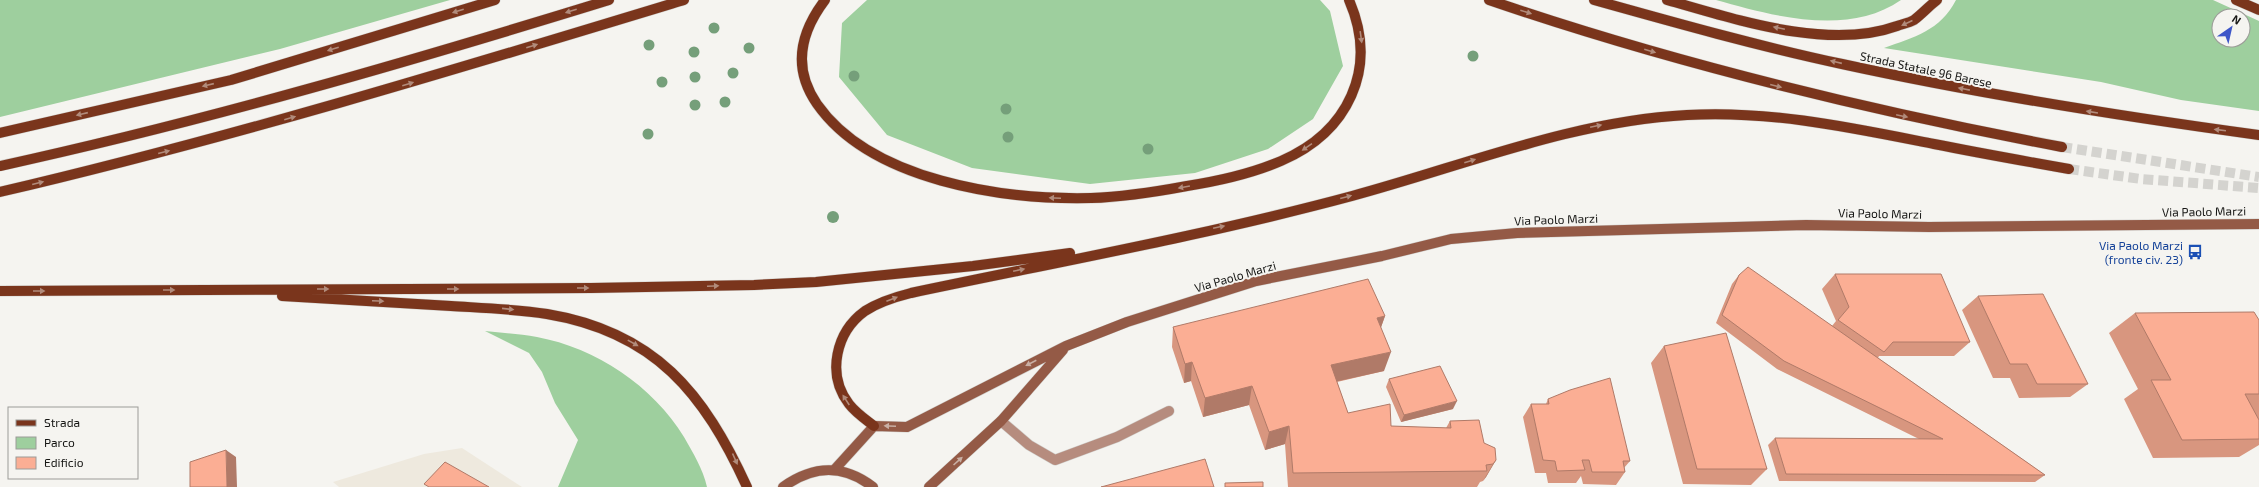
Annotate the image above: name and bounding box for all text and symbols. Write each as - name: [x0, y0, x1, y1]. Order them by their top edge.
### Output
- one-way arrow: [451, 8, 463, 14]
- one-way arrow: [565, 8, 577, 14]
- north arrow: [2211, 8, 2251, 48]
- one-way arrow: [1521, 9, 1533, 15]
- text: N: [2230, 12, 2244, 27]
- one-way arrow: [1901, 20, 1912, 26]
- one-way arrow: [1773, 25, 1785, 31]
- one-way arrow: [1358, 31, 1364, 43]
- one-way arrow: [527, 43, 539, 49]
- one-way arrow: [327, 46, 339, 52]
- one-way arrow: [1645, 48, 1657, 54]
- street label: Strada Statale 96 Barese: [1859, 48, 1993, 90]
- one-way arrow: [1830, 59, 1843, 65]
- one-way arrow: [402, 81, 414, 87]
- one-way arrow: [202, 83, 214, 89]
- one-way arrow: [1770, 83, 1782, 89]
- one-way arrow: [1957, 86, 1970, 92]
- one-way arrow: [2085, 109, 2098, 115]
- one-way arrow: [75, 112, 88, 118]
- one-way arrow: [1896, 113, 1908, 119]
- one-way arrow: [284, 115, 296, 121]
- one-way arrow: [1590, 123, 1602, 129]
- one-way arrow: [2214, 127, 2226, 133]
- one-way arrow: [1302, 143, 1312, 151]
- one-way arrow: [158, 149, 170, 155]
- one-way arrow: [1465, 158, 1477, 164]
- one-way arrow: [32, 180, 44, 186]
- one-way arrow: [1178, 185, 1190, 191]
- one-way arrow: [1339, 194, 1352, 200]
- one-way arrow: [1048, 195, 1061, 201]
- street label: Via Paolo Marzi: [2162, 203, 2246, 219]
- street label: Via Paolo Marzi: [1838, 205, 1922, 221]
- street label: Via Paolo Marzi: [1514, 211, 1598, 227]
- one-way arrow: [1213, 224, 1225, 230]
- place label: Via Paolo Marzi (fronte civ. 23): [2099, 238, 2183, 266]
- bus stop icon: Via Paolo Marzi (fronte civ. 23): [2186, 243, 2204, 261]
- street label: Via Paolo Marzi: [1193, 258, 1277, 294]
- one-way arrow: [1013, 267, 1025, 273]
- one-way arrow: [707, 283, 720, 289]
- one-way arrow: [577, 285, 590, 291]
- one-way arrow: [317, 286, 330, 292]
- one-way arrow: [447, 286, 460, 292]
- one-way arrow: [163, 287, 176, 293]
- one-way arrow: [33, 288, 46, 294]
- one-way arrow: [887, 295, 899, 301]
- one-way arrow: [372, 298, 384, 305]
- one-way arrow: [502, 306, 514, 313]
- one-way arrow: [627, 340, 638, 346]
- one-way arrow: [1026, 360, 1037, 367]
- one-way arrow: [842, 395, 850, 405]
- legend: [8, 407, 138, 479]
- text: Strada: [44, 415, 80, 429]
- one-way arrow: [884, 423, 896, 430]
- text: Parco: [44, 435, 75, 449]
- one-way arrow: [733, 454, 739, 466]
- text: Edificio: [44, 455, 84, 469]
- one-way arrow: [953, 456, 963, 465]

